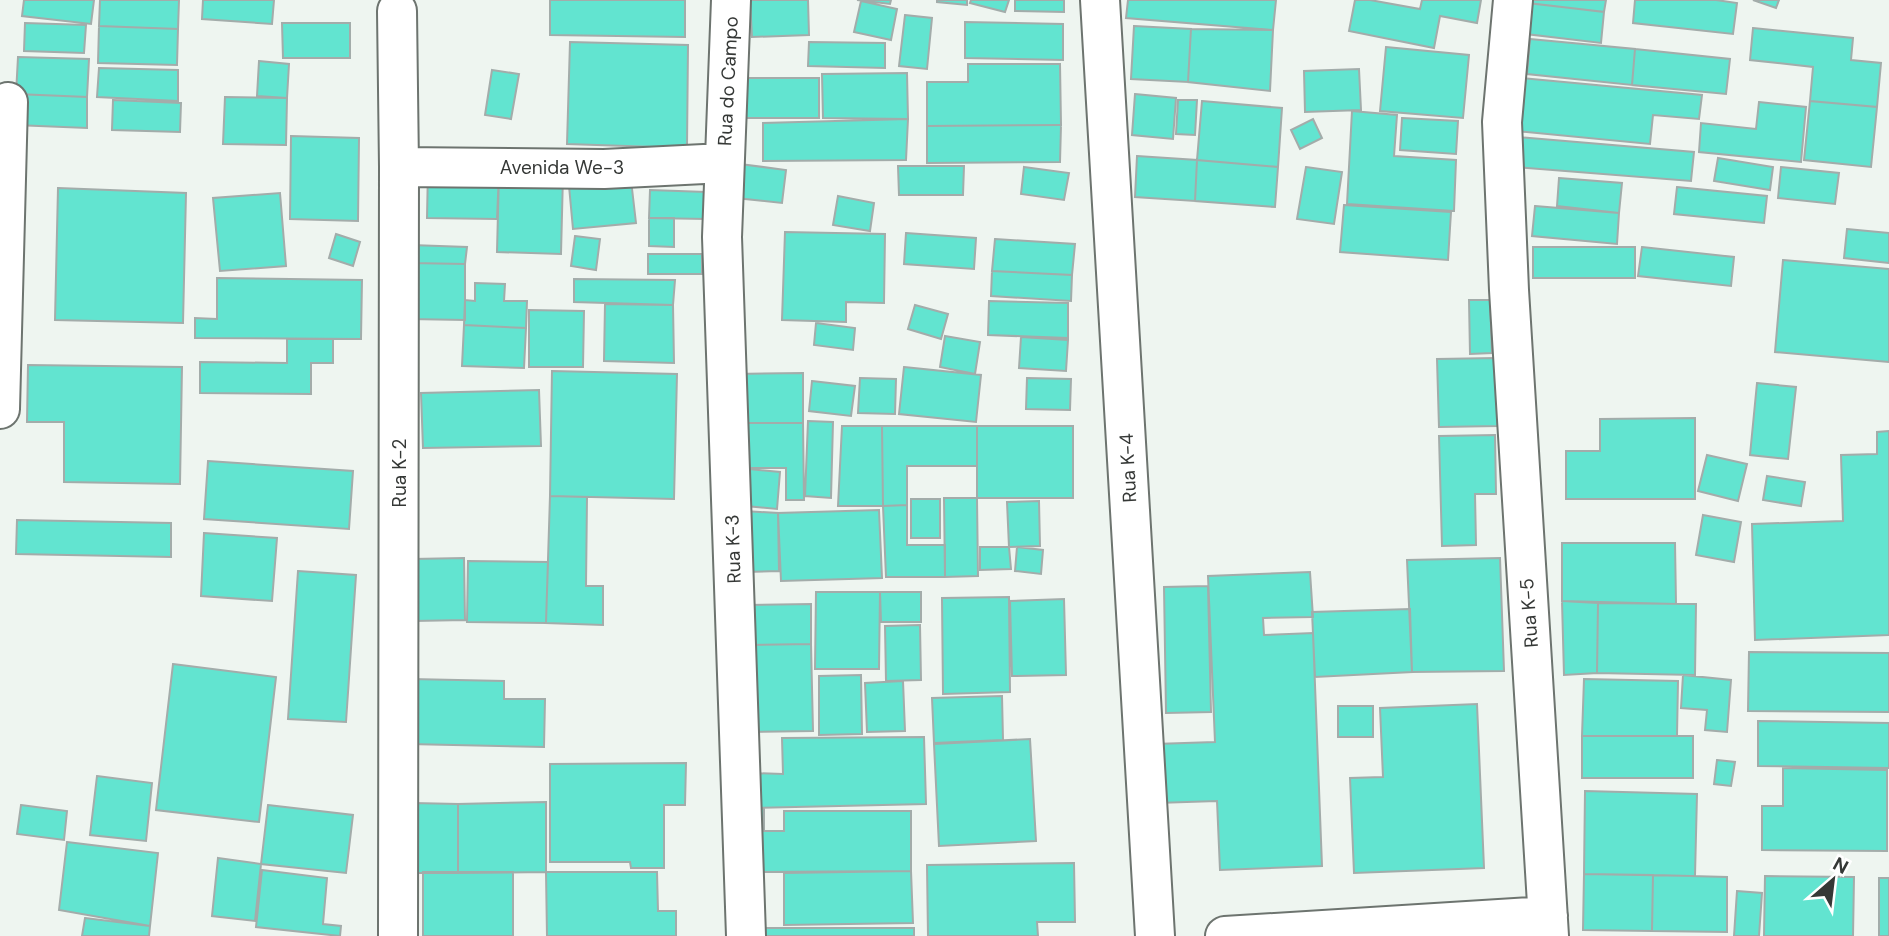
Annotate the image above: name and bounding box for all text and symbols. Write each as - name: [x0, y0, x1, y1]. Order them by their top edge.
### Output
- street label: Rua do Campo: [712, 16, 744, 146]
- street label: Avenida We-3: [500, 155, 624, 180]
- street label: Rua K-4: [1114, 433, 1142, 503]
- street label: Rua K-2: [387, 439, 412, 507]
- street label: Rua K-3: [719, 514, 747, 584]
- street label: Rua K-5: [1514, 578, 1544, 648]
- north arrow: [1798, 845, 1868, 915]
- text: N: [1829, 851, 1853, 880]

